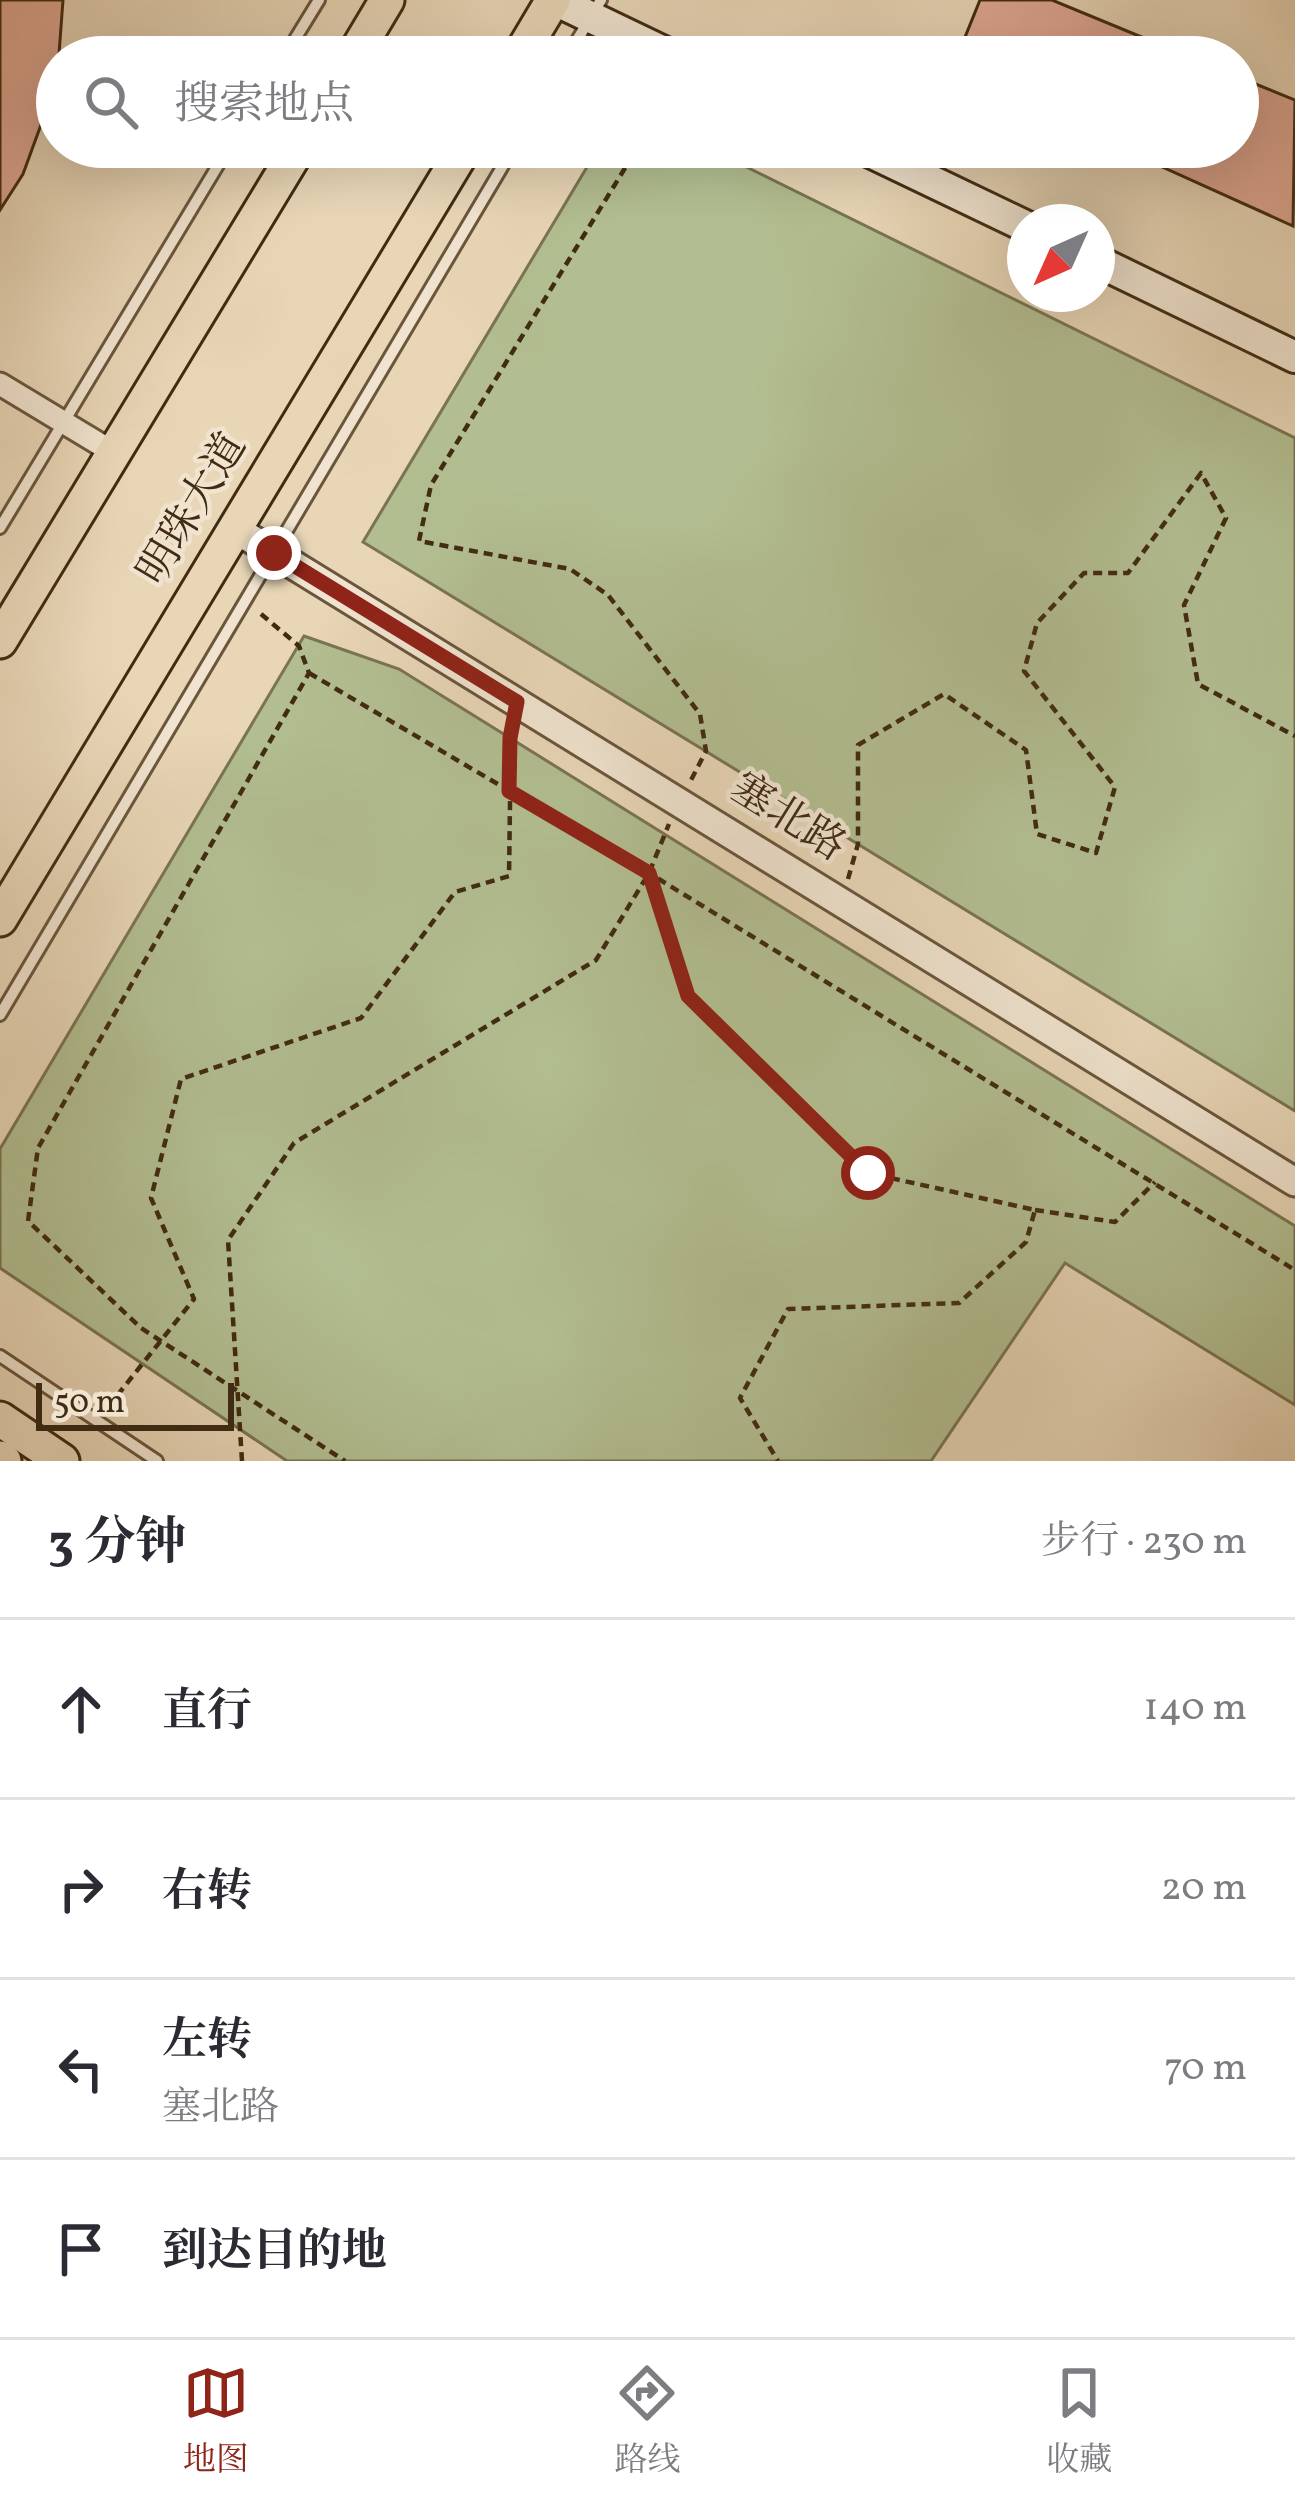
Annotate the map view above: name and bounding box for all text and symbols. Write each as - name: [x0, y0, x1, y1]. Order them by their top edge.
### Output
- search box: [36, 36, 1259, 168]
- icon: search: [78, 69, 144, 135]
- text: 搜索地点: [174, 75, 354, 138]
- north arrow: [1007, 204, 1115, 312]
- street label: 明珠大道: [125, 423, 263, 597]
- route end: [247, 526, 301, 580]
- street label: 塞北路: [718, 761, 856, 877]
- route start: [841, 1146, 895, 1200]
- scale bar: [36, 1377, 234, 1430]
- text: 50 m: [54, 1381, 125, 1427]
- text: 3 分钟: [48, 1509, 186, 1580]
- text: 步行 · 230 m: [1041, 1516, 1247, 1570]
- icon: ahead: [48, 1676, 114, 1742]
- text: 直行: [162, 1682, 252, 1745]
- text: 140 m: [1144, 1682, 1247, 1736]
- icon: right: [48, 1856, 114, 1922]
- text: 右转: [162, 1862, 252, 1925]
- text: 20 m: [1161, 1862, 1247, 1916]
- text: 左转: [162, 2011, 252, 2074]
- icon: left: [48, 2036, 114, 2102]
- text: 70 m: [1164, 2042, 1247, 2096]
- text: 塞北路: [162, 2082, 279, 2136]
- icon: arrive: [48, 2216, 114, 2282]
- text: 到达目的地: [162, 2222, 387, 2285]
- tab: 地图: [183, 2360, 249, 2485]
- tab: 路线: [614, 2360, 680, 2485]
- tab: 收藏: [1046, 2360, 1112, 2485]

